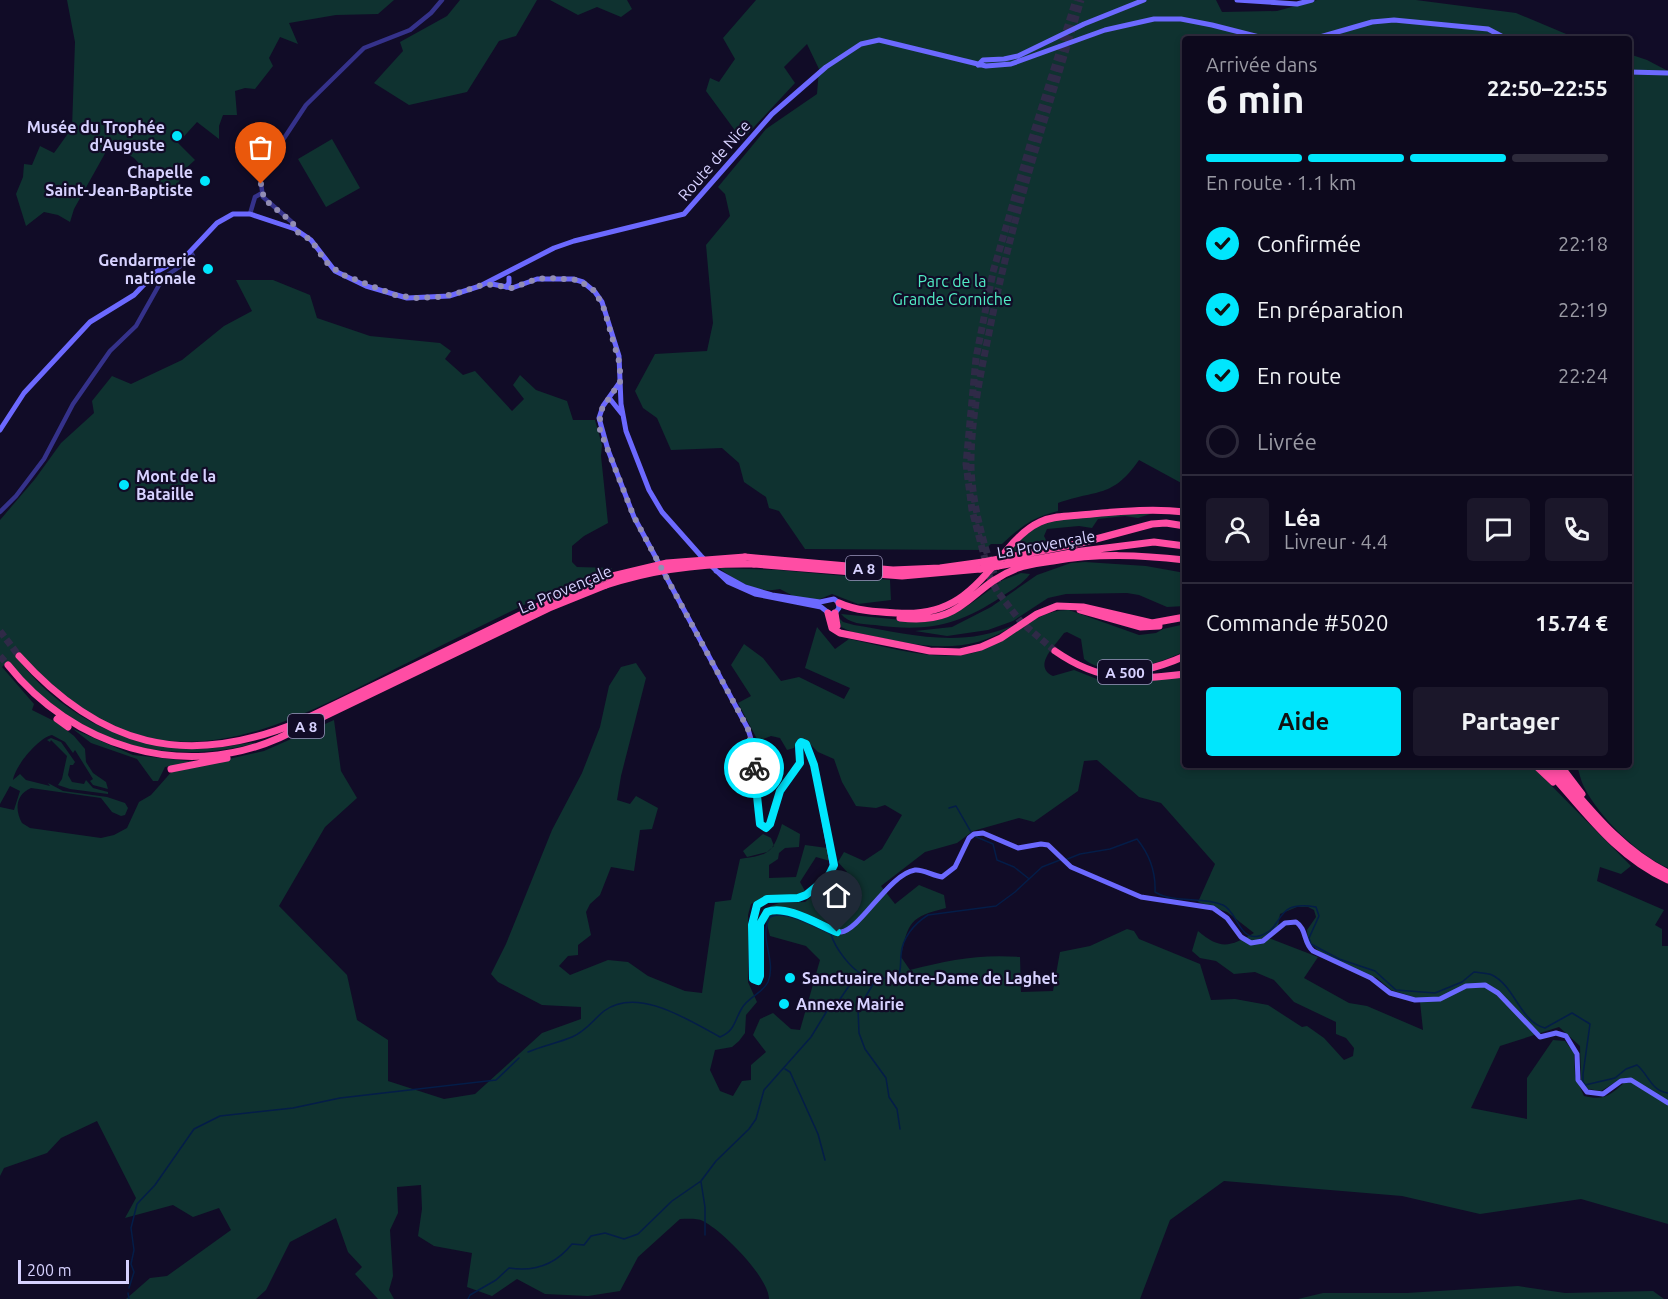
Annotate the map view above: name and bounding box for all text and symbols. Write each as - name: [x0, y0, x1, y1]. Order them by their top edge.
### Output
- text: Arrivée dans: [1206, 53, 1317, 76]
- text: 22:50–22:55: [1487, 75, 1608, 100]
- text: 6 min: [1206, 77, 1305, 120]
- street label: Route de Nice: [674, 116, 754, 204]
- place label: Musée du Trophée d'Auguste: [27, 118, 165, 154]
- pin: [235, 122, 286, 184]
- marker: Musée du Trophée d'Auguste: [170, 129, 184, 143]
- icon: bag: [244, 131, 277, 164]
- place label: Chapelle Saint-Jean-Baptiste: [45, 163, 193, 199]
- text: En route · 1.1 km: [1206, 171, 1356, 194]
- marker: Chapelle Saint-Jean-Baptiste: [198, 174, 212, 188]
- icon: check: [1206, 227, 1239, 260]
- text: Confirmée: [1257, 231, 1361, 256]
- text: 22:18: [1558, 232, 1608, 255]
- place label: Gendarmerie nationale: [98, 251, 196, 287]
- marker: Gendarmerie nationale: [201, 262, 215, 276]
- park label: Parc de la Grande Corniche: [892, 272, 1012, 308]
- icon: check: [1206, 293, 1239, 326]
- text: En préparation: [1257, 297, 1404, 322]
- text: 22:19: [1558, 298, 1608, 321]
- icon: check: [1206, 359, 1239, 392]
- text: En route: [1257, 363, 1341, 388]
- text: 22:24: [1558, 364, 1608, 387]
- text: Livrée: [1257, 429, 1317, 454]
- place label: Mont de la Bataille: [136, 467, 216, 503]
- marker: Mont de la Bataille: [117, 478, 131, 492]
- button: person: [1206, 498, 1269, 561]
- button: chat: [1467, 498, 1530, 561]
- button: phone: [1545, 498, 1608, 561]
- text: Léa: [1284, 505, 1321, 530]
- street label: La Provençale: [995, 527, 1097, 561]
- text: Livreur · 4.4: [1284, 530, 1388, 553]
- road number: A 8: [846, 556, 882, 580]
- street label: La Provençale: [516, 561, 614, 617]
- text: Commande #5020: [1206, 610, 1388, 635]
- text: 15.74 €: [1535, 610, 1608, 635]
- road number: A 500: [1098, 660, 1152, 684]
- button: Aide: [1206, 687, 1401, 756]
- button: Partager: [1413, 687, 1608, 756]
- road number: A 8: [288, 714, 324, 738]
- courier: [724, 738, 784, 798]
- icon: bike: [738, 752, 771, 785]
- pin: [811, 870, 862, 932]
- icon: home: [820, 879, 853, 912]
- place label: Sanctuaire Notre-Dame de Laghet: [802, 969, 1058, 987]
- marker: Sanctuaire Notre-Dame de Laghet: [783, 971, 797, 985]
- place label: Annexe Mairie: [796, 995, 904, 1013]
- marker: Annexe Mairie: [777, 997, 791, 1011]
- scale bar: [18, 1257, 129, 1284]
- text: 200 m: [27, 1261, 72, 1279]

